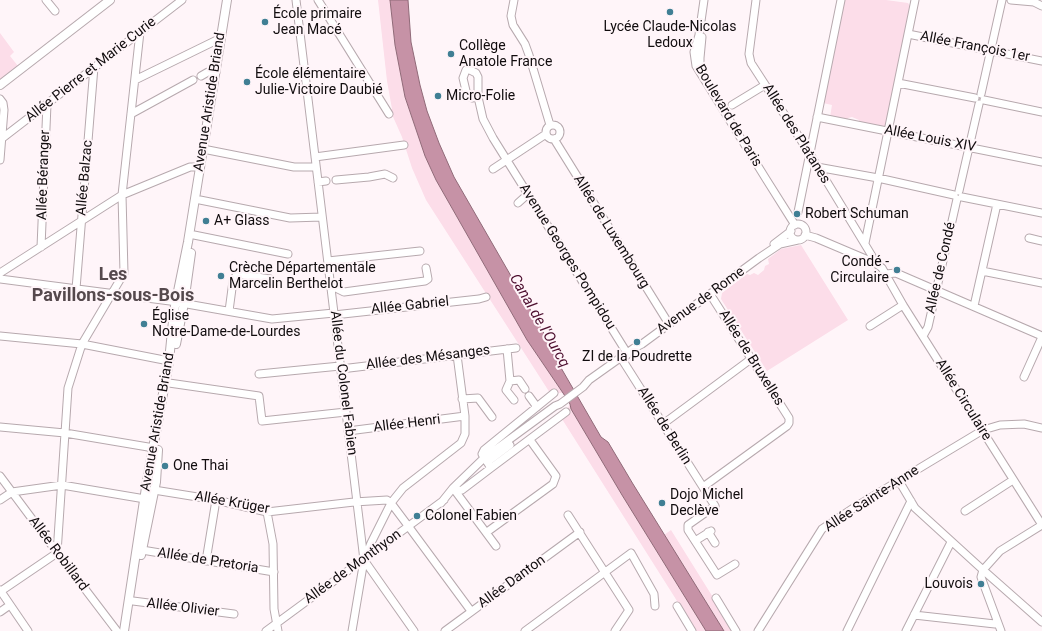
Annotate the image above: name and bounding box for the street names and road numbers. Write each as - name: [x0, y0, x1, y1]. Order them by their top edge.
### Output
- street label: Allée Pierre et Marie Curie: [22, 14, 160, 126]
- street label: Allée François 1er: [919, 28, 1031, 66]
- street label: Avenue Aristide Briand: [191, 31, 229, 173]
- street label: Boulevard de Paris: [691, 62, 765, 170]
- street label: Allée des Platanes: [758, 81, 834, 187]
- street label: Allée Louis XIV: [883, 122, 977, 156]
- street label: Allée Béranger: [34, 130, 54, 220]
- street label: Allée Balzac: [73, 139, 97, 217]
- street label: Allée de Luxembourg: [569, 172, 653, 292]
- street label: Avenue Georges Pompidou: [515, 181, 619, 333]
- street label: Allée de Condé: [922, 221, 960, 315]
- street label: Avenue de Rome: [654, 264, 748, 338]
- street label: Allée Gabriel: [370, 294, 450, 318]
- street label: Allée de Bruxelles: [715, 307, 787, 409]
- street label: Allée du Colonel Fabien: [326, 310, 360, 456]
- street label: Allée des Mésanges: [365, 342, 491, 374]
- street label: Avenue Aristide Briand: [138, 351, 178, 493]
- street label: Allée Circulaire: [931, 356, 995, 444]
- street label: Allée de Berlin: [633, 384, 695, 468]
- street label: Allée Henri: [372, 412, 442, 436]
- street label: Allée Sainte-Anne: [822, 462, 922, 536]
- street label: Allée Krüger: [193, 488, 271, 518]
- street label: Allée Robillard: [24, 513, 92, 595]
- street label: Allée de Monthyon: [301, 526, 405, 608]
- street label: Allée de Pretoria: [156, 545, 260, 577]
- street label: Allée Danton: [475, 552, 549, 612]
- street label: Allée Olivier: [146, 595, 220, 621]

